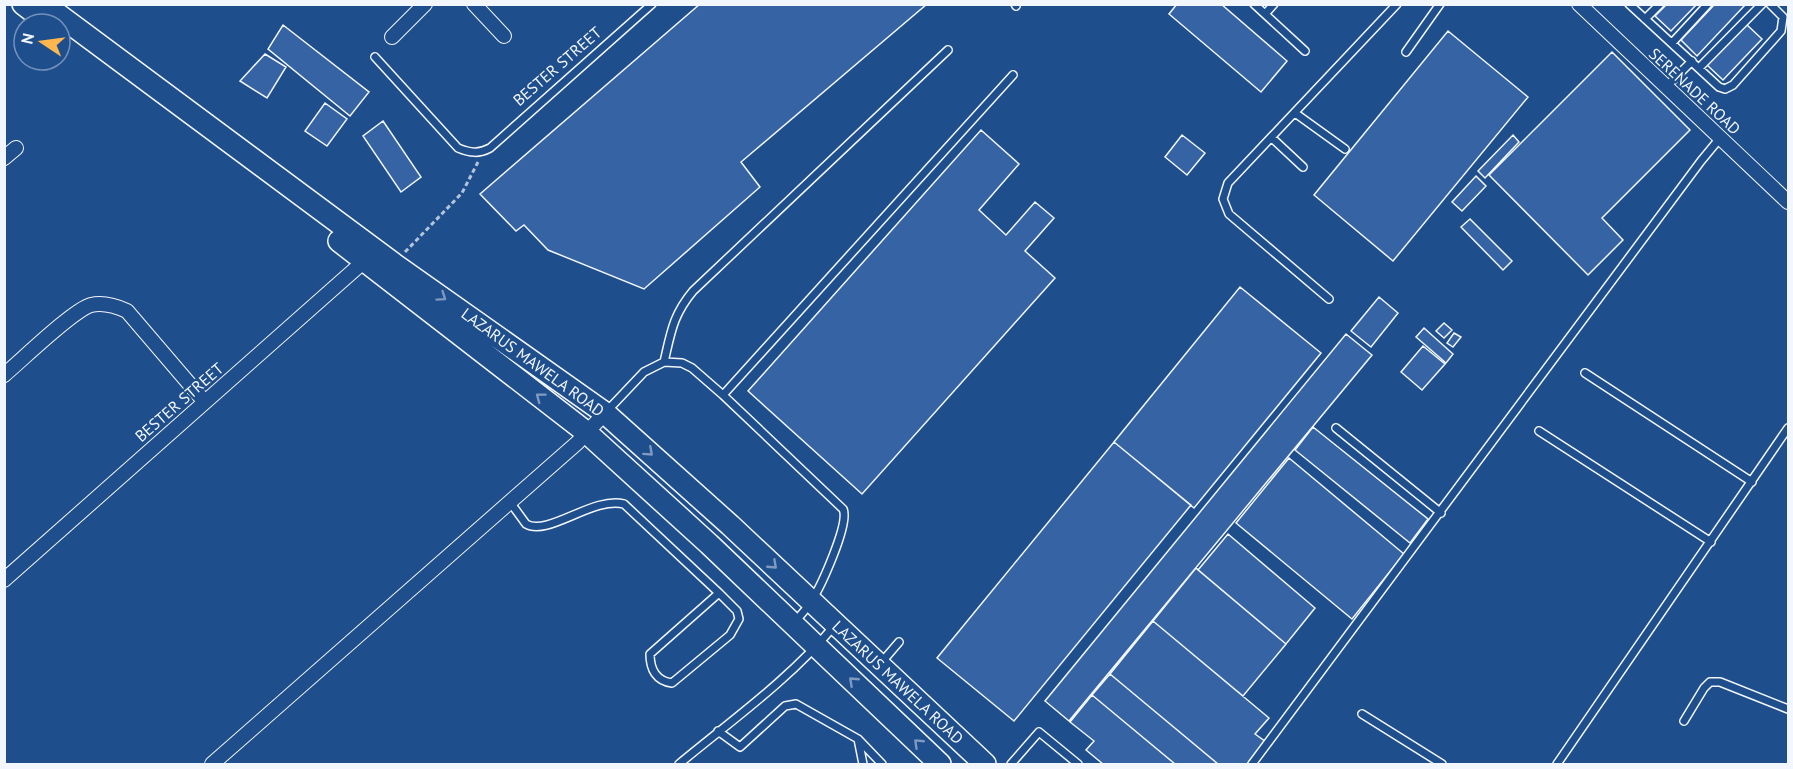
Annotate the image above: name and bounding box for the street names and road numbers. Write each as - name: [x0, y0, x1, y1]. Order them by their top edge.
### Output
- street label: BESTER STREET: [509, 22, 605, 110]
- street label: SERENADE ROAD: [1645, 44, 1745, 138]
- street label: LAZARUS MAWELA ROAD: [458, 303, 608, 421]
- street label: BESTER STREET: [131, 358, 227, 446]
- street label: LAZARUS MAWELA ROAD: [828, 616, 968, 748]

